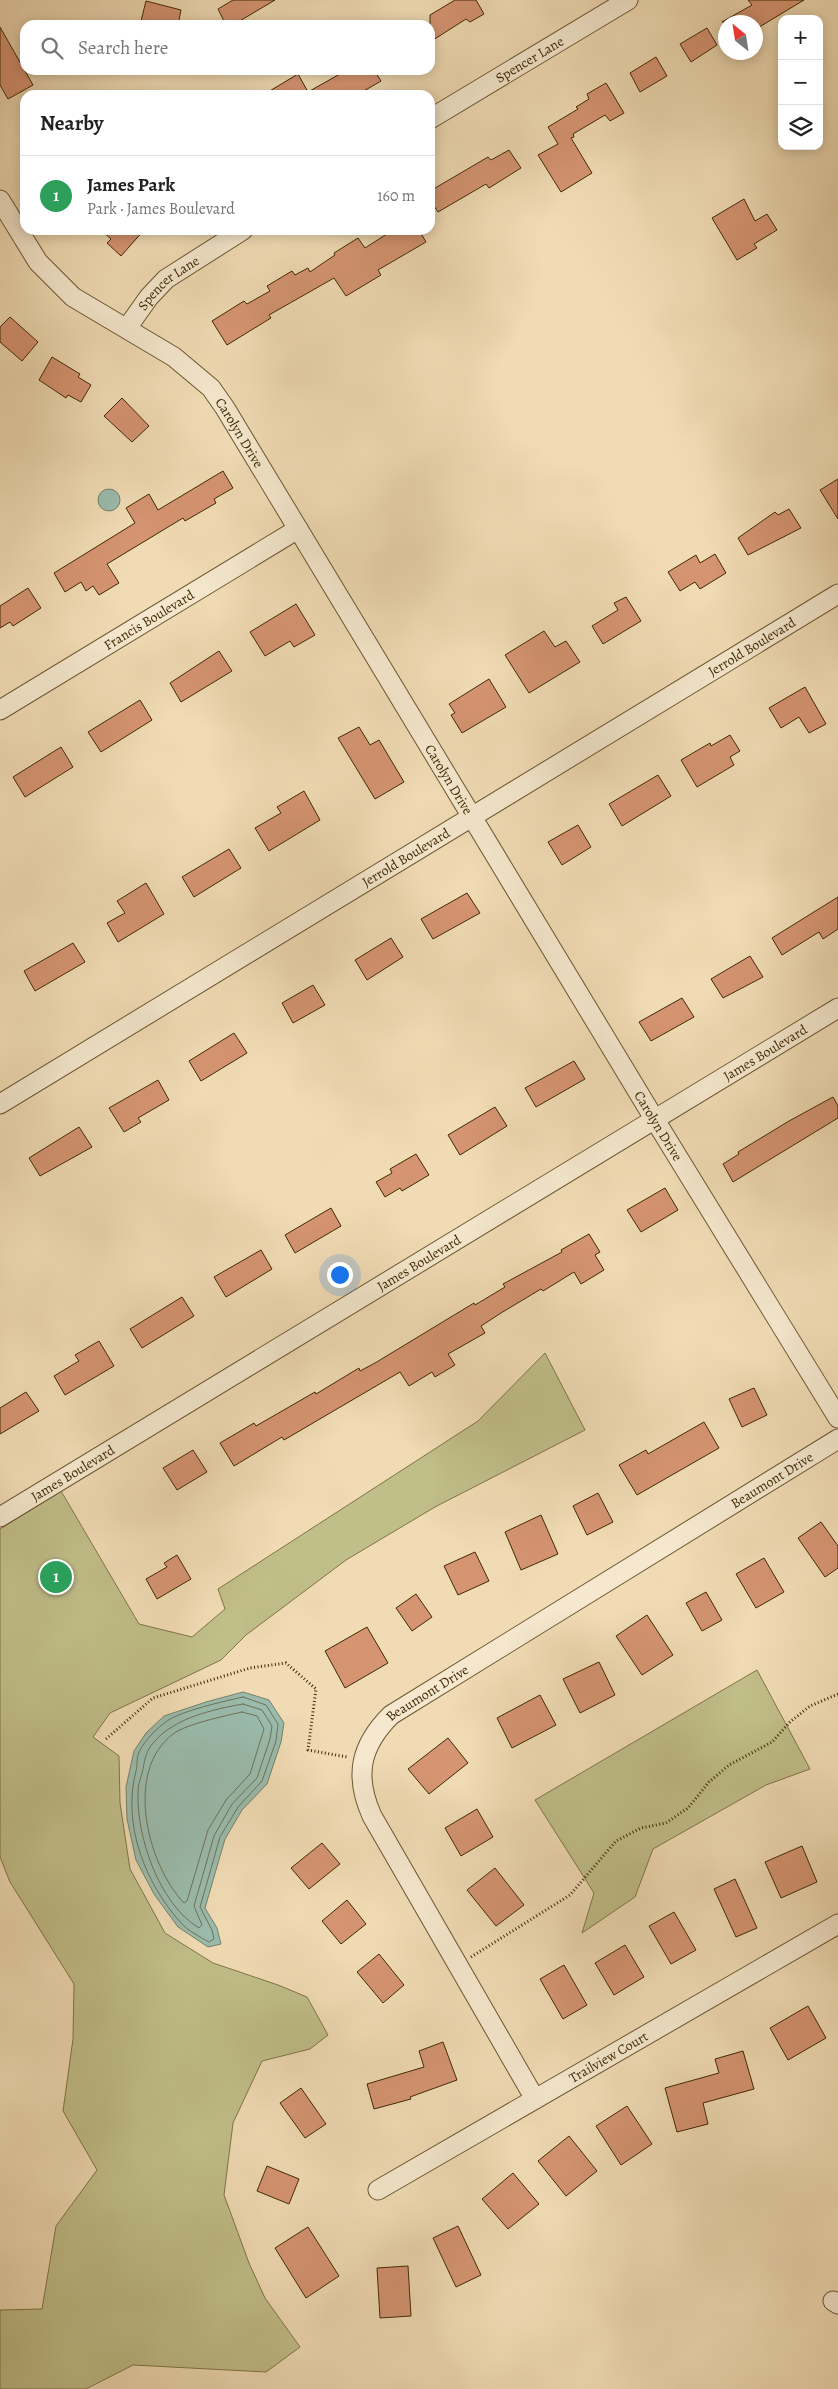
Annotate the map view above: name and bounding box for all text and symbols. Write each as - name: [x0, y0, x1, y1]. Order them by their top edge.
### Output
- north arrow: [718, 15, 763, 60]
- map controls: [778, 15, 823, 150]
- button: +: [778, 15, 823, 60]
- search box: [20, 20, 435, 75]
- street label: Spencer Lane: [492, 32, 567, 88]
- icon: search: [38, 34, 66, 62]
- text: Search here: [78, 35, 168, 61]
- button: −: [778, 60, 823, 105]
- button: layers: [778, 105, 823, 150]
- text: Nearby: [40, 109, 103, 137]
- text: James Park: [87, 172, 175, 198]
- text: 1: [53, 185, 59, 207]
- text: 160 m: [377, 185, 415, 207]
- text: Park · James Boulevard: [87, 198, 235, 220]
- street label: Spencer Lane: [133, 251, 203, 314]
- street label: Carolyn Drive: [211, 394, 268, 472]
- street label: Francis Boulevard: [100, 585, 198, 655]
- street label: Jerrold Boulevard: [705, 613, 800, 681]
- street label: Carolyn Drive: [420, 741, 477, 818]
- street label: Jerrold Boulevard: [359, 823, 454, 891]
- street label: James Boulevard: [720, 1020, 811, 1086]
- street label: Carolyn Drive: [630, 1087, 687, 1165]
- street label: James Boulevard: [374, 1230, 465, 1296]
- your location: [327, 1262, 353, 1288]
- street label: James Boulevard: [27, 1440, 119, 1506]
- street label: Beaumont Drive: [727, 1448, 817, 1513]
- pin: 1: [40, 1558, 72, 1596]
- street label: Beaumont Drive: [381, 1660, 472, 1725]
- street label: Trailview Court: [565, 2027, 652, 2088]

